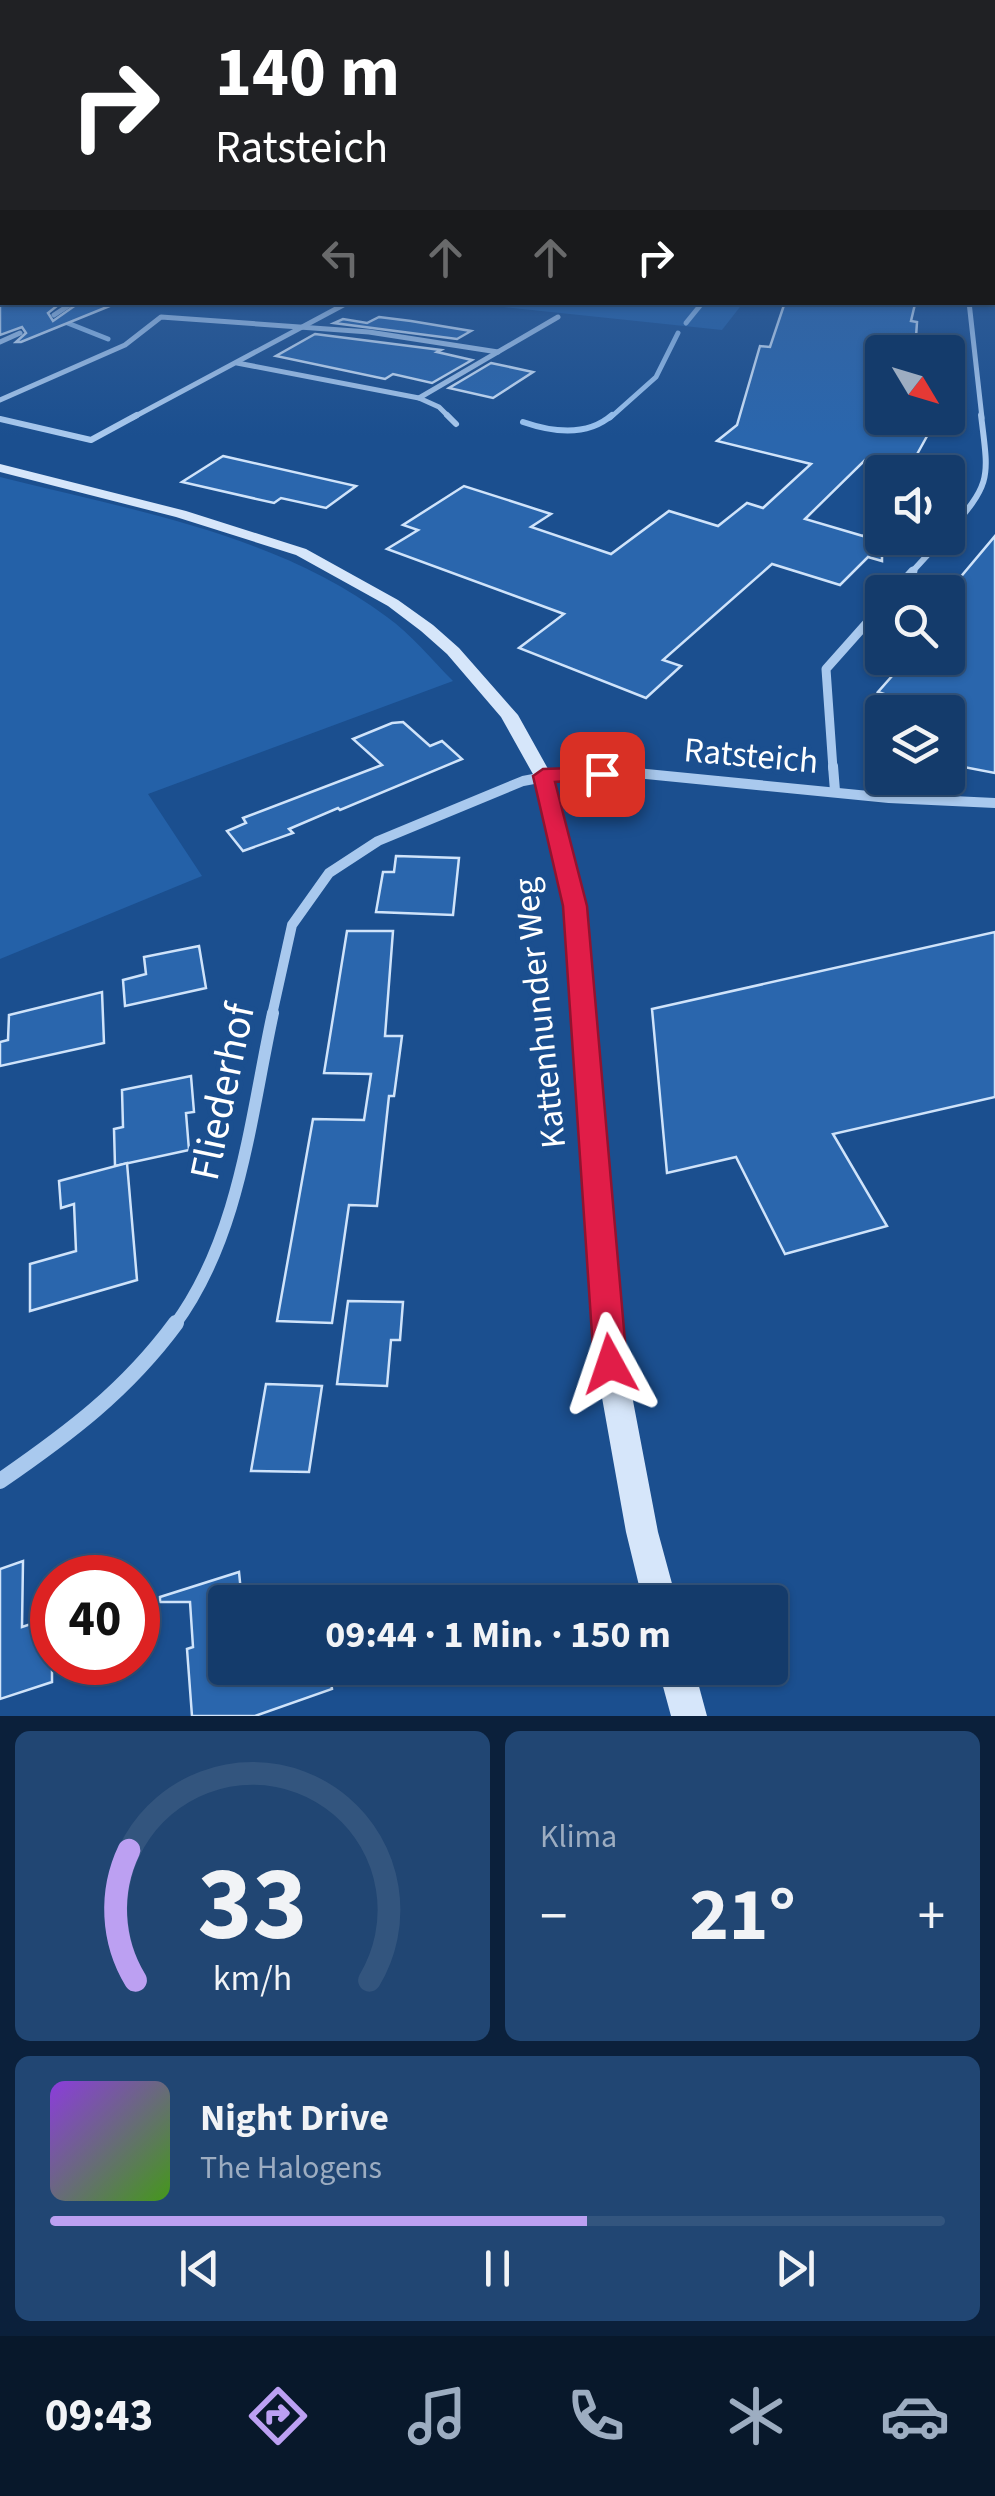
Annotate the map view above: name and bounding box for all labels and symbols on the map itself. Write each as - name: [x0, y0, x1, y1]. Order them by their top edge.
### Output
- north arrow: [865, 335, 965, 435]
- street label: Ratsteich: [682, 725, 820, 787]
- pin: [560, 732, 645, 817]
- street label: Kattenhunder Weg: [501, 875, 579, 1151]
- street label: Fliederhof: [175, 996, 271, 1186]
- position arrow: [558, 1312, 662, 1416]
- speed limit sign: 40: [30, 1555, 160, 1685]

